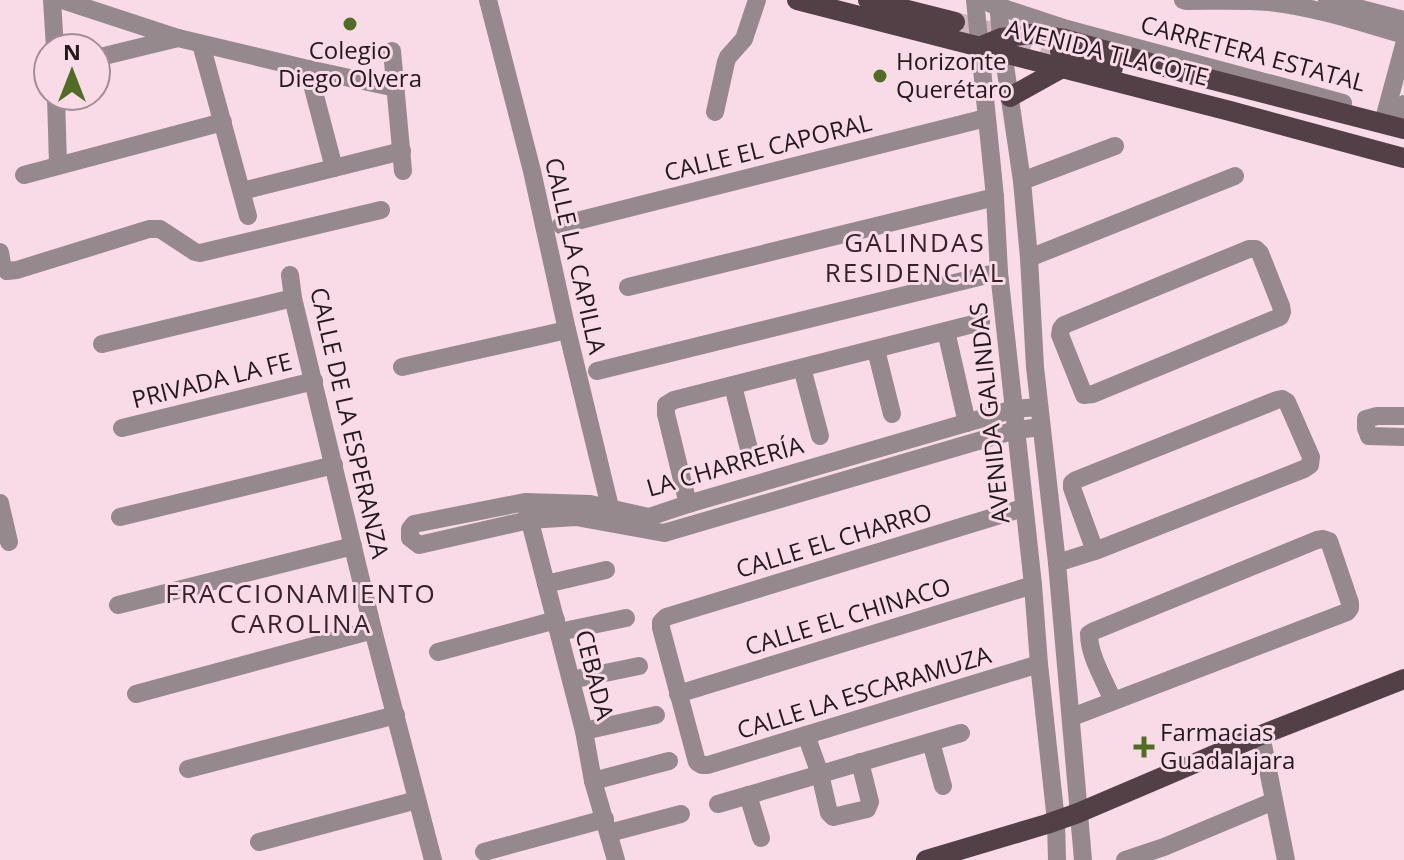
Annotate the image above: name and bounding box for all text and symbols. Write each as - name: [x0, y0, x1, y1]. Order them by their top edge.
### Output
- street label: CARRETERA ESTATAL: [1137, 7, 1370, 98]
- street label: AVENIDA TLACOTE: [1003, 10, 1212, 93]
- marker: Colegio Diego Olvera: [341, 15, 359, 33]
- north arrow: [32, 32, 112, 112]
- place label: Colegio Diego Olvera: [278, 33, 422, 94]
- text: N: [63, 36, 81, 66]
- place label: Horizonte Querétaro: [896, 44, 1012, 105]
- marker: Horizonte Querétaro: [871, 67, 889, 85]
- street label: CALLE EL CAPORAL: [660, 105, 875, 188]
- street label: CALLE LA CAPILLA: [538, 154, 615, 358]
- district label: GALINDAS RESIDENCIAL: [825, 224, 1005, 290]
- street label: CALLE DE LA ESPERANZA: [303, 284, 398, 562]
- street label: AVENIDA GALINDAS: [960, 301, 1017, 525]
- street label: PRIVADA LA FE: [128, 344, 295, 415]
- street label: LA CHARRERÍA: [642, 427, 808, 504]
- street label: CALLE EL CHARRO: [732, 494, 936, 585]
- street label: CALLE EL CHINACO: [741, 569, 955, 663]
- district label: FRACCIONAMIENTO CAROLINA: [165, 575, 437, 641]
- street label: CEBADA: [568, 626, 623, 724]
- street label: CALLE LA ESCARAMUZA: [733, 637, 995, 746]
- place label: Farmacias Guadalajara: [1160, 715, 1295, 776]
- marker: Farmacias Guadalajara: [1135, 738, 1153, 756]

